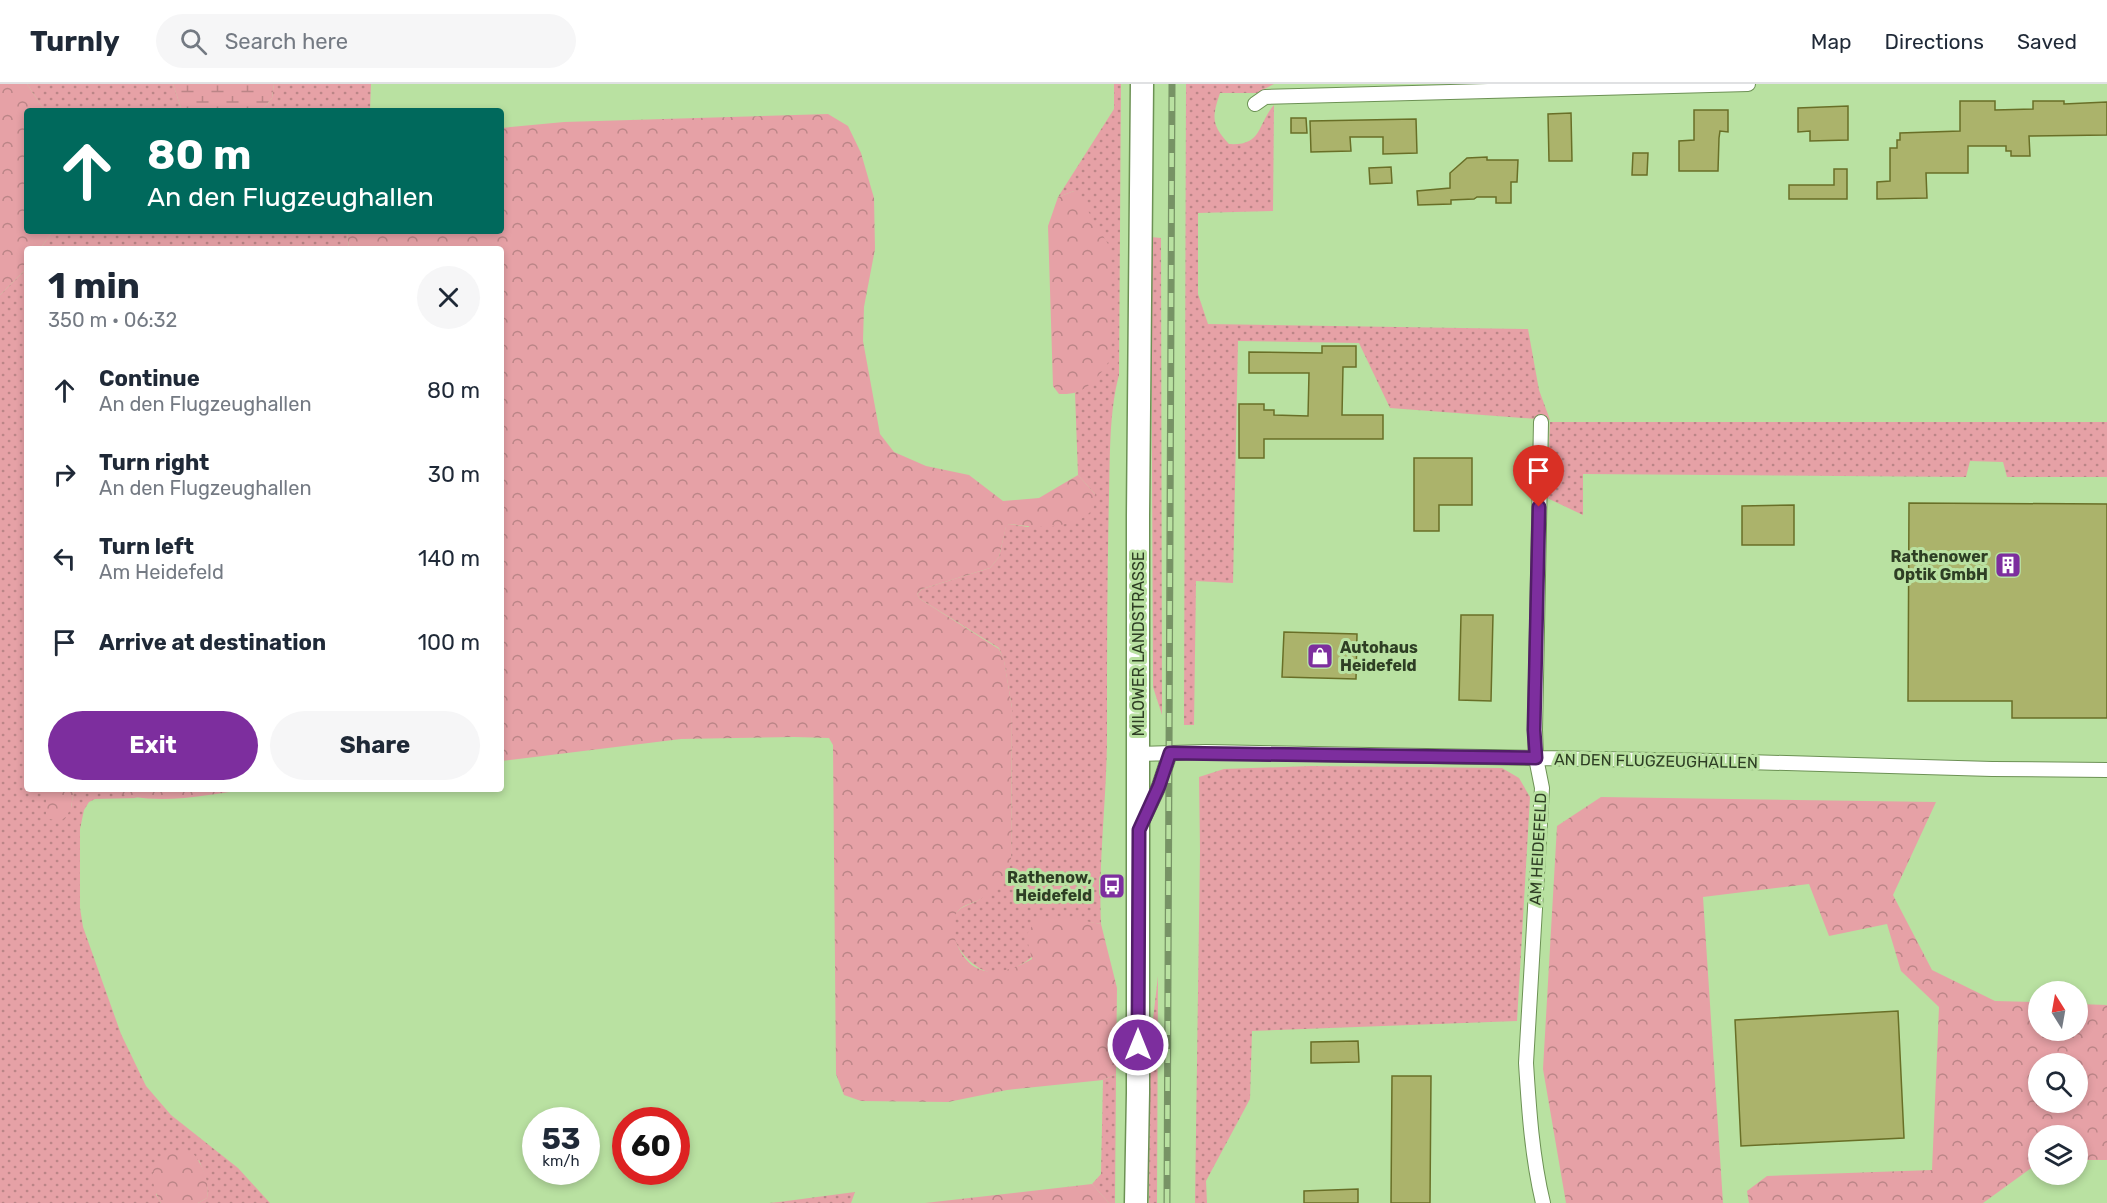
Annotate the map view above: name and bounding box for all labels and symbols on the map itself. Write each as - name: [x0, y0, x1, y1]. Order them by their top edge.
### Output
- pin: [1513, 445, 1564, 507]
- place label: Rathenower Optik GmbH: [1890, 547, 1989, 584]
- building icon: Rathenower Optik GmbH: [1993, 550, 2023, 580]
- street label: MILOWER LANDSTRASSE: [1129, 551, 1148, 737]
- place label: Autohaus Heidefeld: [1340, 638, 1418, 675]
- shop icon: Autohaus Heidefeld: [1305, 641, 1335, 671]
- street label: AN DEN FLUGZEUGHALLEN: [1554, 750, 1758, 772]
- street label: AM HEIDEFELD: [1526, 792, 1550, 906]
- place label: Rathenow, Heidefeld: [1007, 868, 1092, 905]
- bus stop icon: Rathenow, Heidefeld: [1097, 871, 1127, 901]
- north arrow: [2028, 981, 2088, 1041]
- position arrow: [1106, 1013, 1170, 1077]
- speed limit sign: 60: [612, 1107, 690, 1185]

